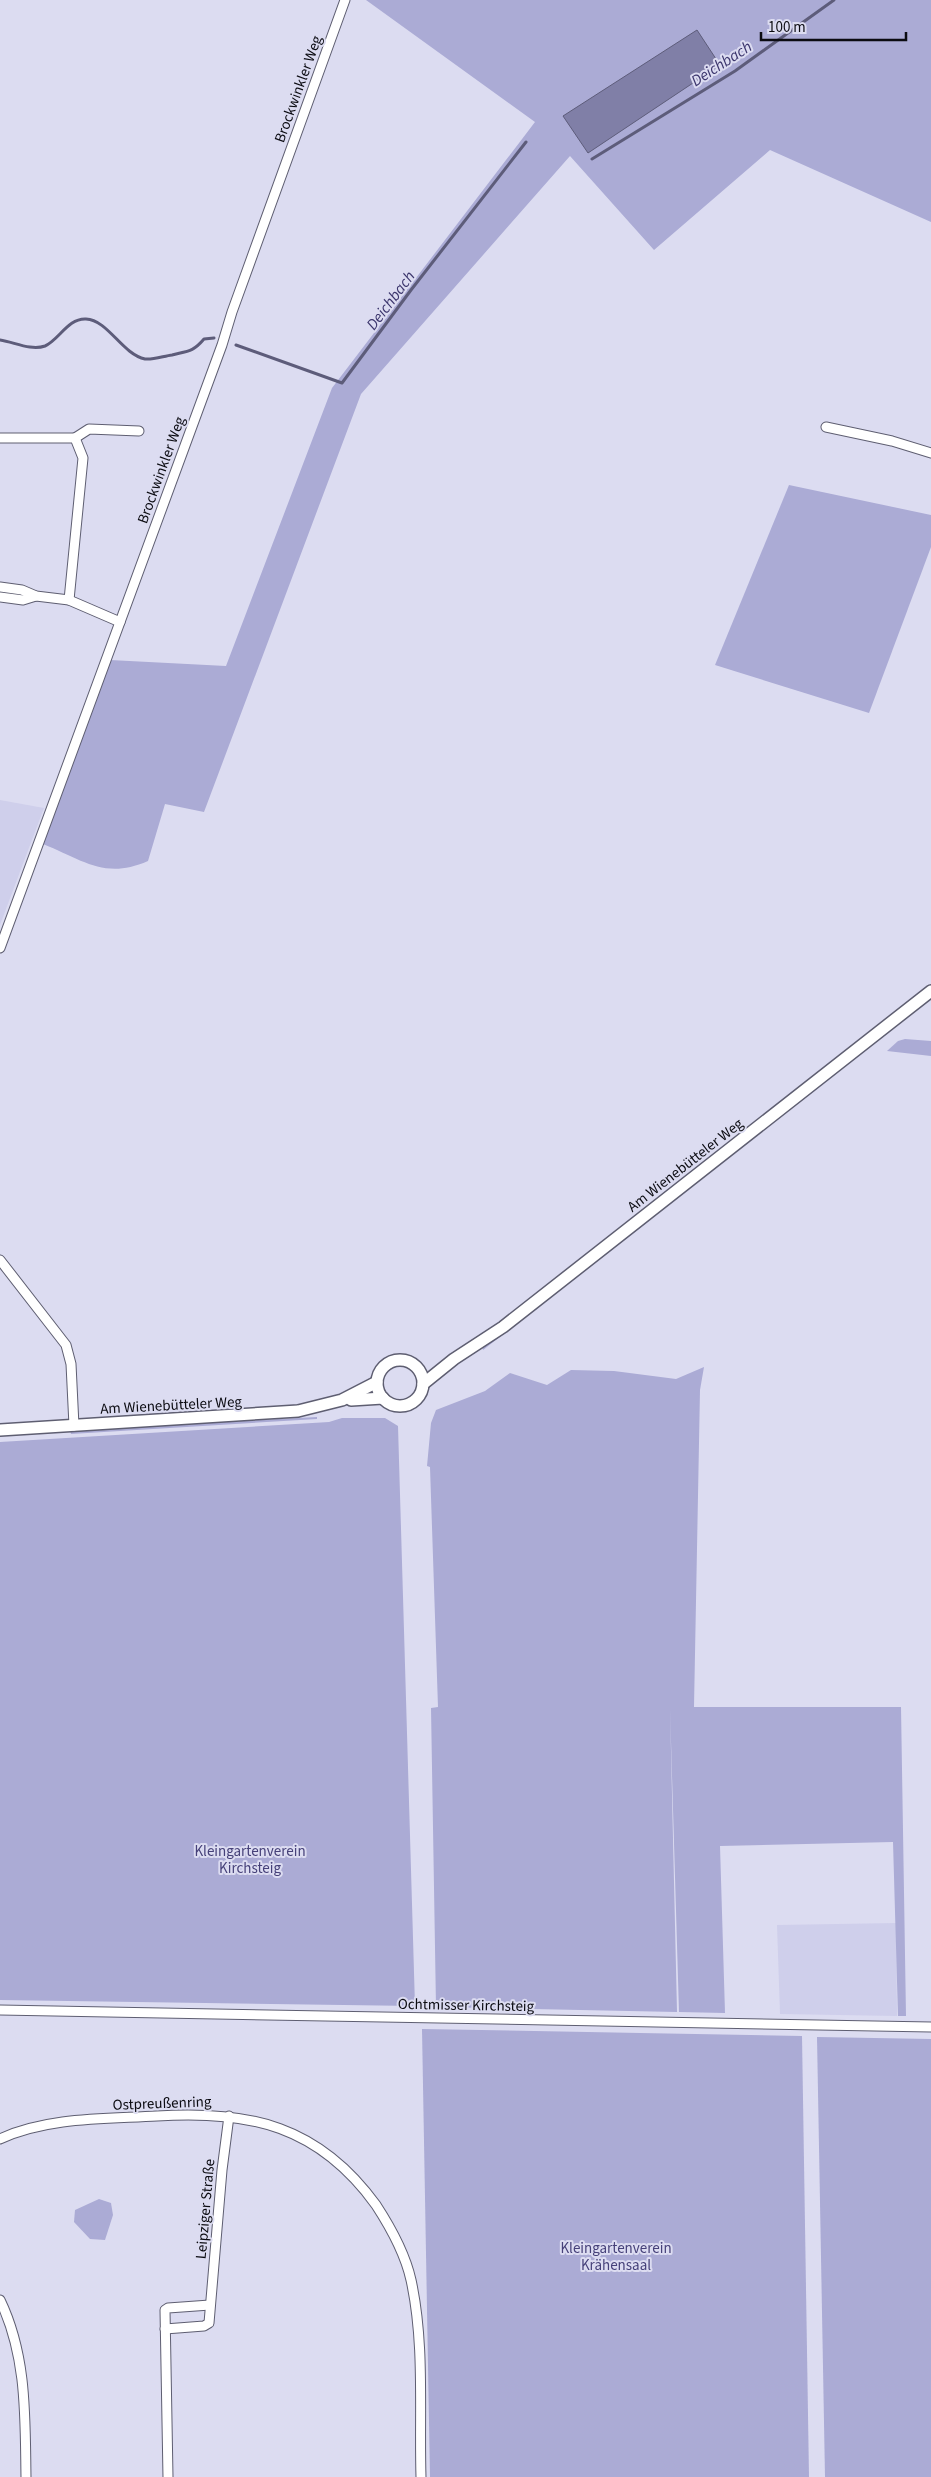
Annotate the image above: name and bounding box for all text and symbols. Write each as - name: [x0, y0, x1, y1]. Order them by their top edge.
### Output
- scale bar: [761, 10, 906, 42]
- text: 100 m: [768, 17, 806, 38]
- street label: Brockwinkler Weg: [269, 32, 328, 146]
- water label: Deichbach: [687, 36, 756, 92]
- water label: Deichbach: [361, 267, 420, 335]
- street label: Brockwinkler Weg: [132, 413, 191, 527]
- street label: Am Wienebütteler Weg: [623, 1113, 748, 1217]
- street label: Am Wienebütteler Weg: [100, 1391, 243, 1420]
- park label: Kleingartenverein Kirchsteig: [194, 1841, 306, 1879]
- street label: Ochtmisser Kirchsteig: [398, 1994, 535, 2017]
- street label: Ostpreußenring: [112, 2091, 212, 2116]
- street label: Leipziger Straße: [191, 2158, 220, 2260]
- park label: Kleingartenverein Krähensaal: [560, 2238, 672, 2276]

